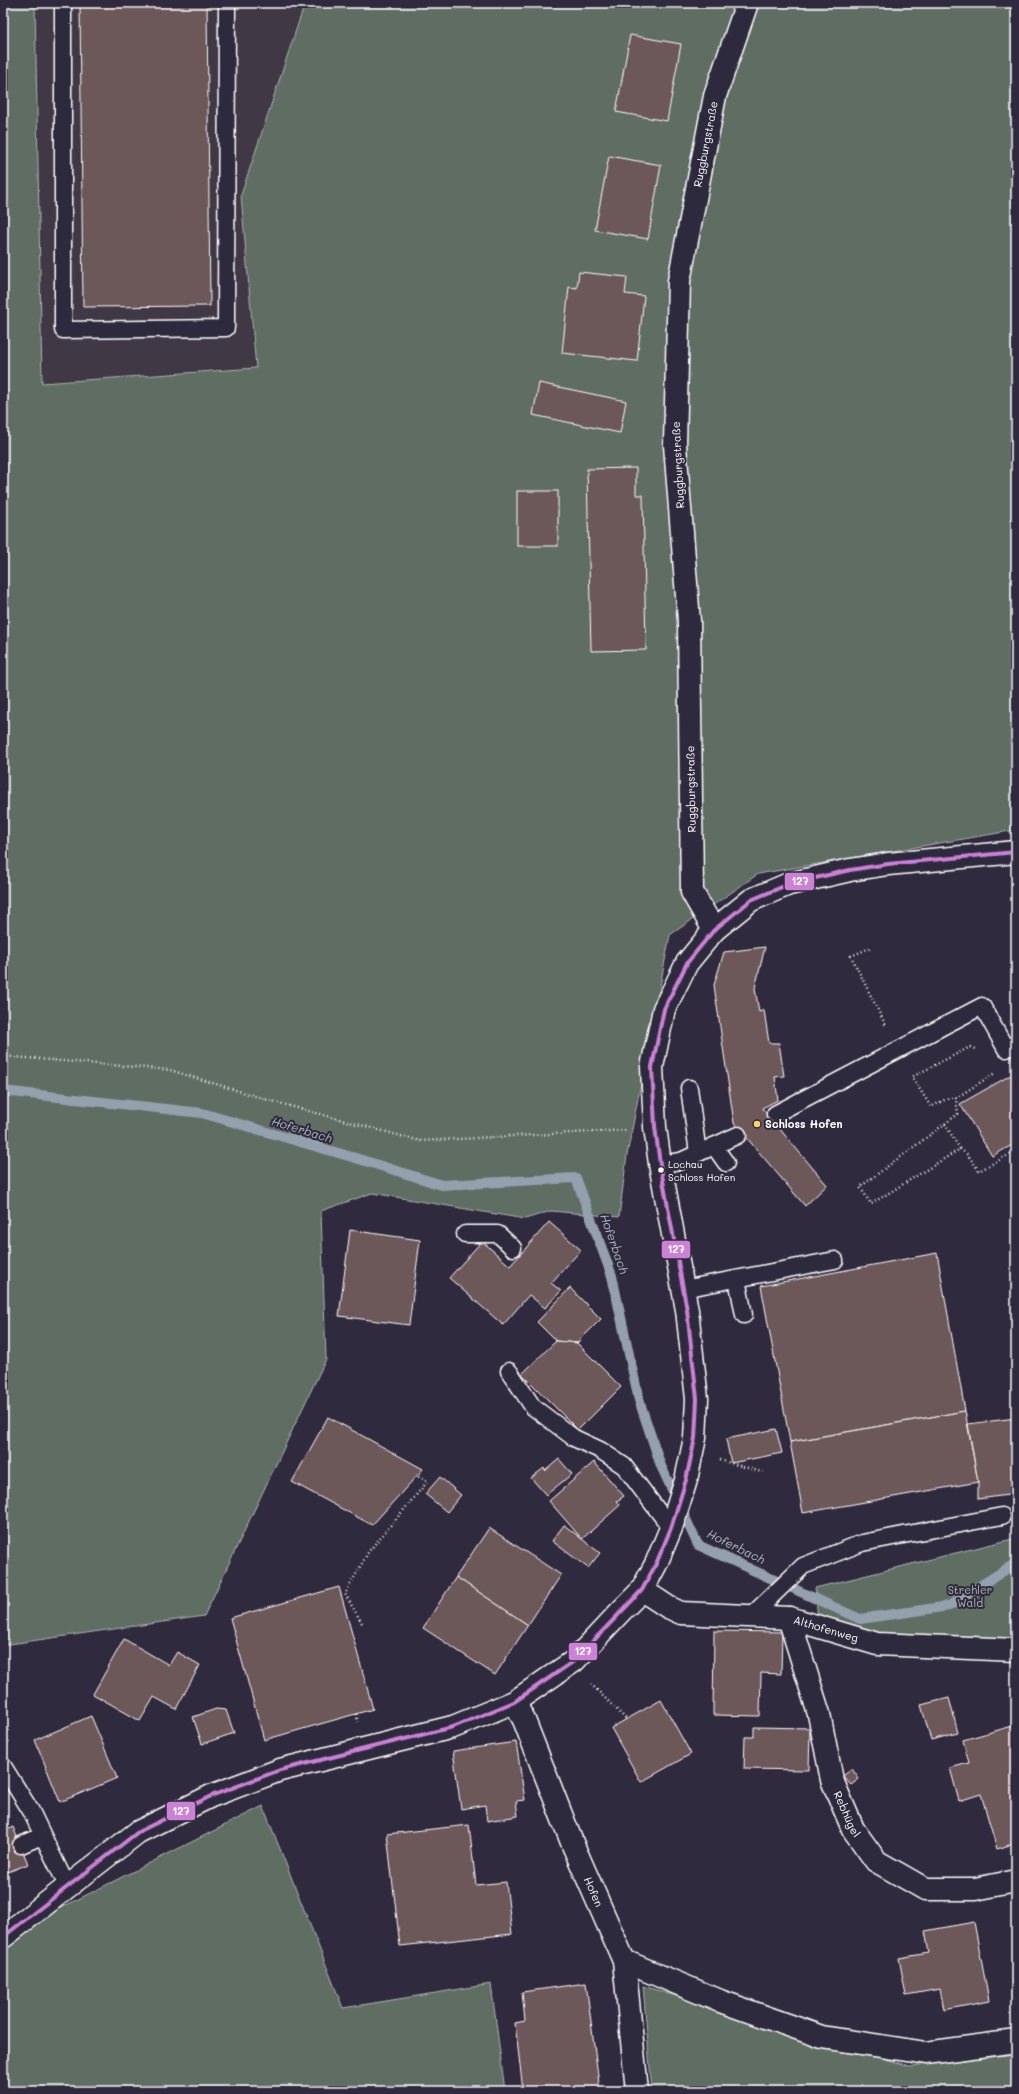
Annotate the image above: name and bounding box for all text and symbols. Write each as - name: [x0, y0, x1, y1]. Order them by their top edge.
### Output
- street label: Ruggburgstraße: [689, 100, 721, 188]
- street label: Ruggburgstraße: [668, 421, 687, 509]
- street label: Ruggburgstraße: [682, 745, 699, 833]
- line badge: 127: [784, 872, 815, 891]
- text: 127: [791, 873, 809, 888]
- water label: Hoferbach: [270, 1112, 335, 1146]
- place label: Schloss Hofen: [765, 1116, 843, 1131]
- marker: Schloss Hofen: [752, 1119, 762, 1129]
- place label: Lochau Schloss Hofen: [668, 1157, 735, 1184]
- marker: Lochau Schloss Hofen: [656, 1165, 666, 1175]
- water label: Hoferbach: [597, 1211, 633, 1276]
- line badge: 127: [661, 1240, 691, 1259]
- text: 127: [667, 1241, 685, 1256]
- water label: Hoferbach: [705, 1525, 768, 1567]
- park label: Strehler Wald: [948, 1582, 992, 1610]
- street label: Althofenweg: [792, 1612, 860, 1645]
- line badge: 127: [568, 1642, 598, 1661]
- text: 127: [574, 1643, 592, 1658]
- street label: Rebhügel: [831, 1788, 864, 1840]
- line badge: 127: [166, 1801, 196, 1821]
- text: 127: [172, 1803, 190, 1818]
- street label: Hofen: [581, 1874, 607, 1909]

